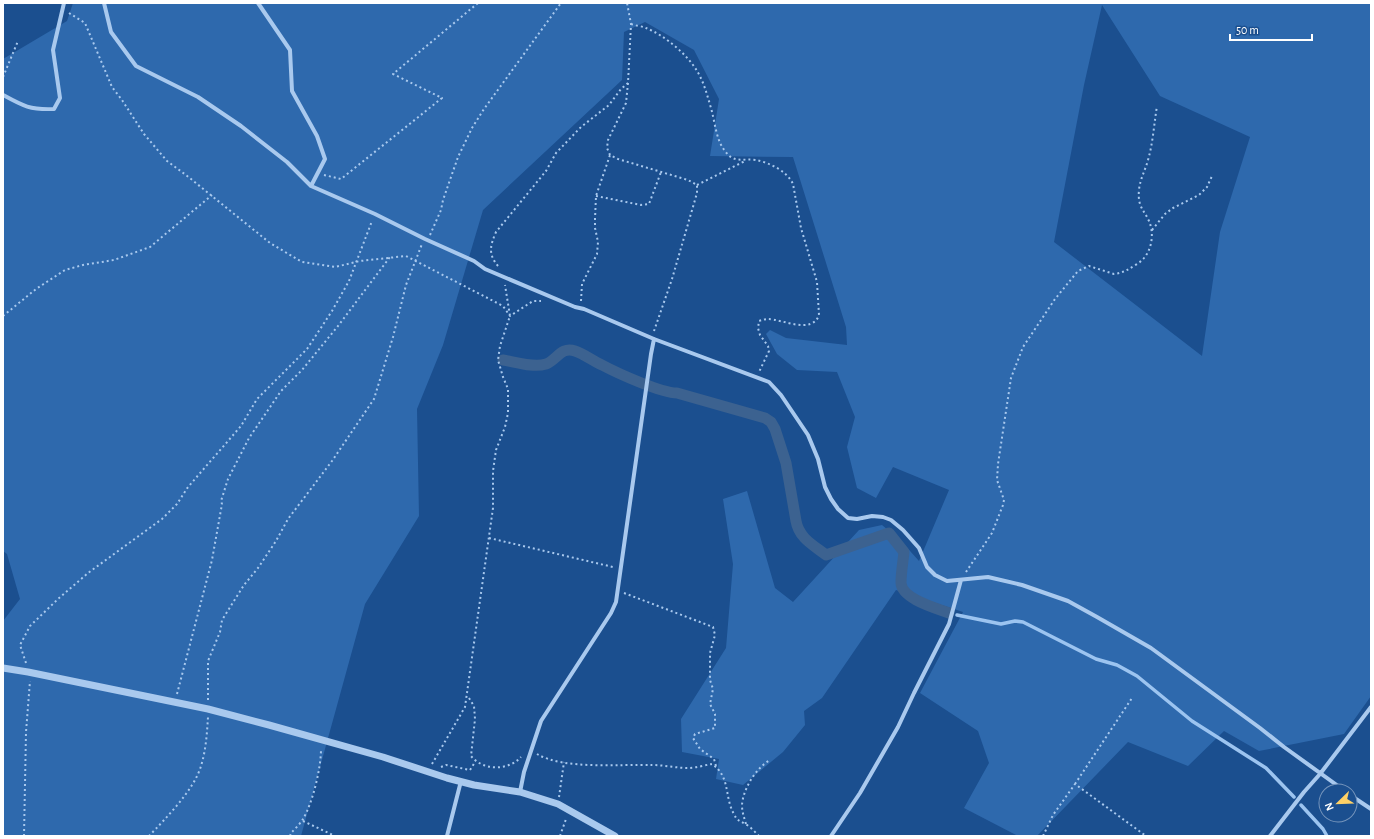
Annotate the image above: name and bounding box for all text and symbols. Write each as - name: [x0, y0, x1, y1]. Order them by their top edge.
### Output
- scale bar: [1230, 16, 1312, 42]
- text: 50 m: [1236, 24, 1259, 36]
- north arrow: [1318, 783, 1358, 823]
- text: N: [1323, 801, 1336, 812]

